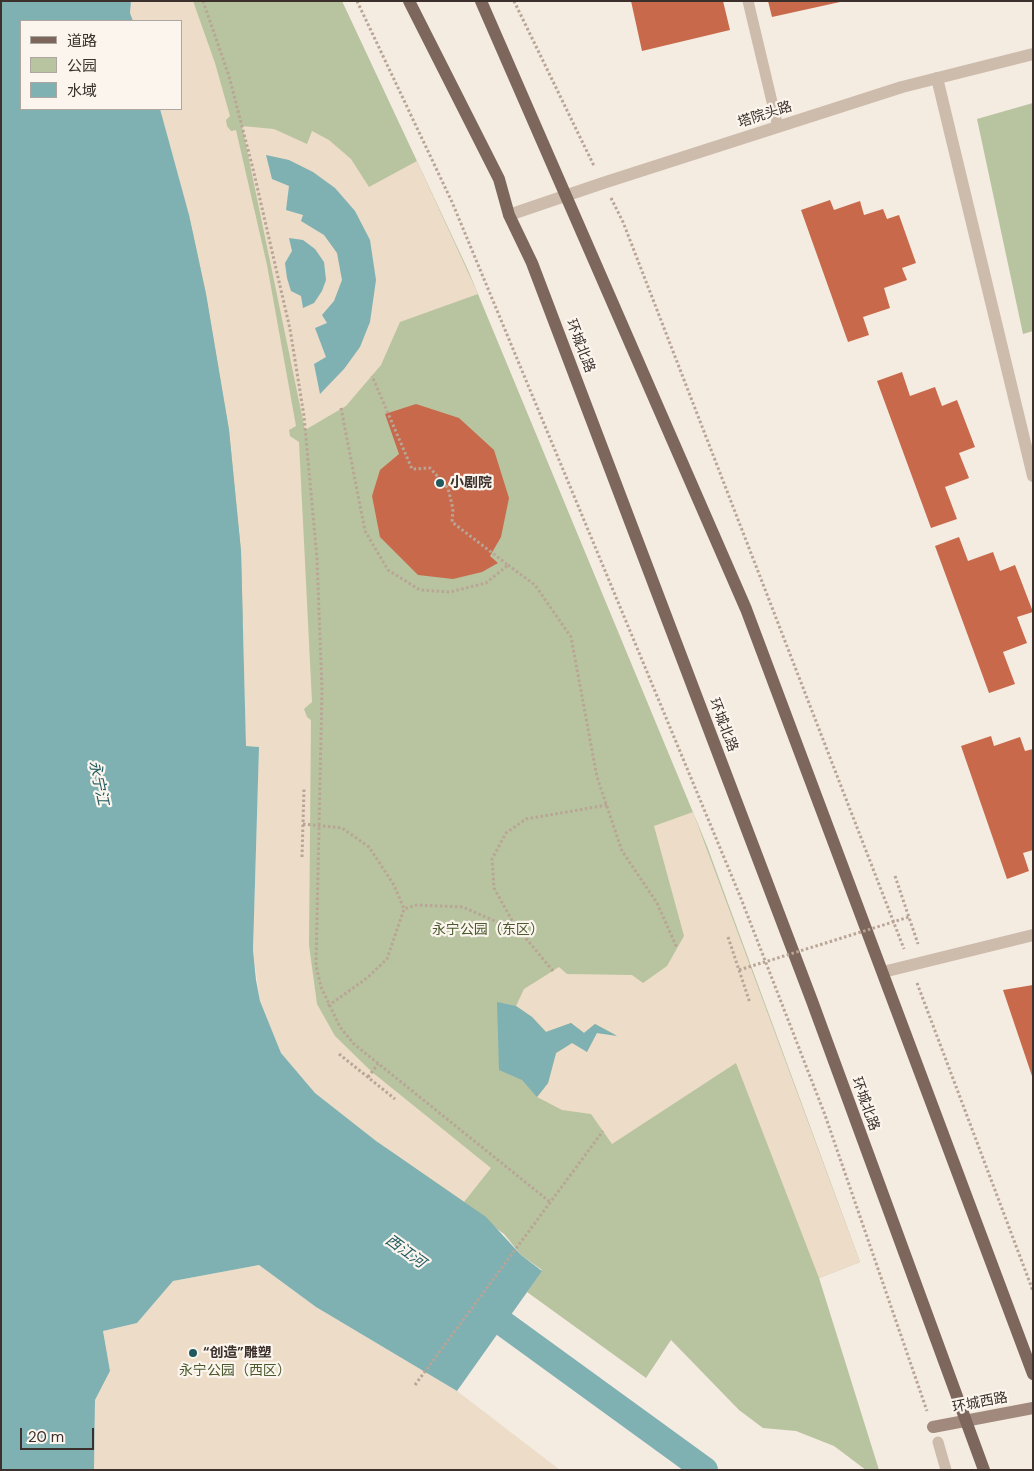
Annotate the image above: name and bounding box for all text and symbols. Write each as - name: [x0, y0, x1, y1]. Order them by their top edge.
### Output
- legend: [20, 20, 182, 110]
- text: 道路: [67, 31, 97, 51]
- text: 公园: [67, 56, 97, 76]
- text: 水域: [67, 81, 97, 101]
- street label: 塔院头路: [736, 98, 794, 132]
- street label: 环城北路: [562, 317, 598, 375]
- place label: 小剧院: [450, 475, 492, 491]
- marker: 小剧院: [434, 477, 446, 489]
- street label: 环城北路: [705, 696, 741, 754]
- water label: 永宁江: [85, 759, 111, 807]
- park label: 永宁公园（东区）: [432, 922, 544, 938]
- street label: 环城北路: [848, 1075, 882, 1133]
- water label: 西江河: [382, 1231, 428, 1273]
- place label: “创造”雕塑: [203, 1345, 272, 1361]
- marker: “创造”雕塑: [187, 1347, 199, 1359]
- park label: 永宁公园（西区）: [179, 1363, 291, 1379]
- street label: 环城西路: [951, 1389, 1009, 1417]
- scale bar: [22, 1418, 96, 1450]
- text: 20 m: [28, 1427, 64, 1447]

